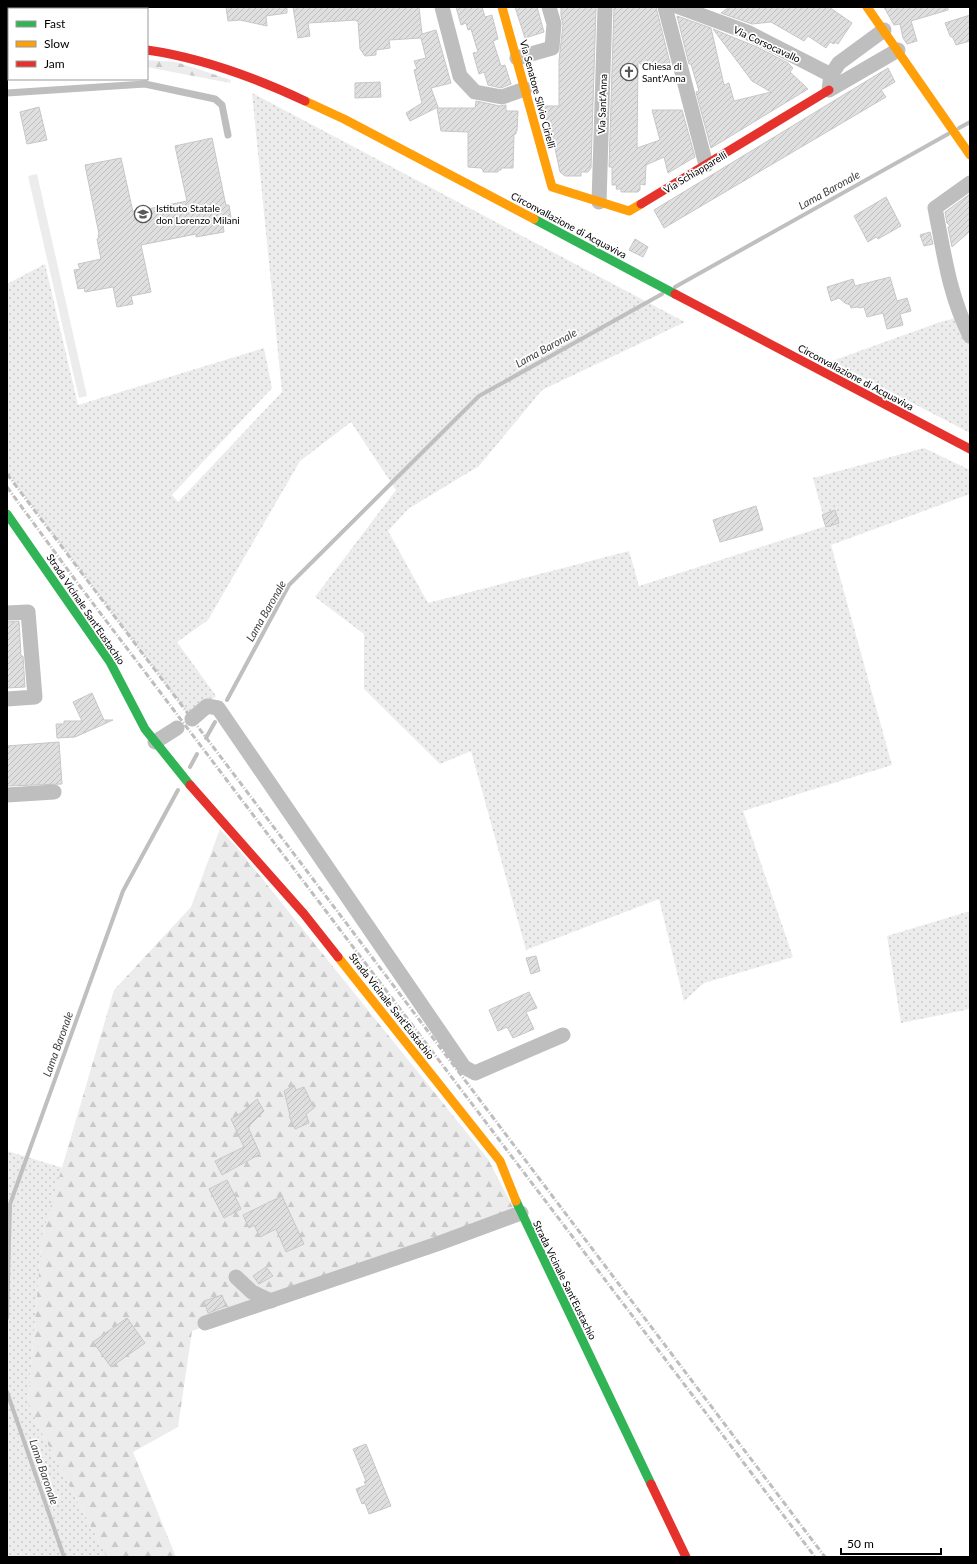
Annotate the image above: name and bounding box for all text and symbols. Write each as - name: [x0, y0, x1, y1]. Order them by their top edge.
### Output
- legend: [8, 8, 148, 80]
- text: Fast: [44, 16, 66, 31]
- street label: Via Corsocavallo: [732, 23, 803, 65]
- text: Slow: [44, 36, 70, 51]
- street label: Via Senatore Silvio Cirielli: [518, 38, 558, 150]
- text: Jam: [44, 56, 65, 71]
- place label: Chiesa di Sant'Anna: [642, 60, 686, 84]
- church icon: Chiesa di Sant'Anna: [619, 62, 639, 82]
- street label: Via Sant'Anna: [595, 74, 609, 134]
- street label: Via Schiapparelli: [661, 148, 729, 196]
- water label: Lama Baronale: [796, 167, 862, 212]
- street label: Circonvallazione di Acquaviva: [509, 189, 629, 261]
- place label: Istituto Statale don Lorenzo Milani: [156, 202, 240, 226]
- school or university icon: Istituto Statale don Lorenzo Milani: [133, 204, 153, 224]
- water label: Lama Baronale: [513, 325, 579, 370]
- street label: Circonvallazione di Acquaviva: [796, 341, 916, 413]
- street label: Strada Vicinale Sant'Eustachio: [44, 551, 128, 667]
- water label: Lama Baronale: [243, 578, 288, 644]
- street label: Strada Vicinale Sant'Eustachio: [347, 951, 437, 1062]
- water label: Lama Baronale: [40, 1010, 75, 1078]
- street label: Strada Vicinale Sant'Eustachio: [531, 1218, 599, 1342]
- water label: Lama Baronale: [27, 1438, 62, 1506]
- scale bar: [841, 1530, 941, 1556]
- text: 50 m: [847, 1536, 874, 1551]

